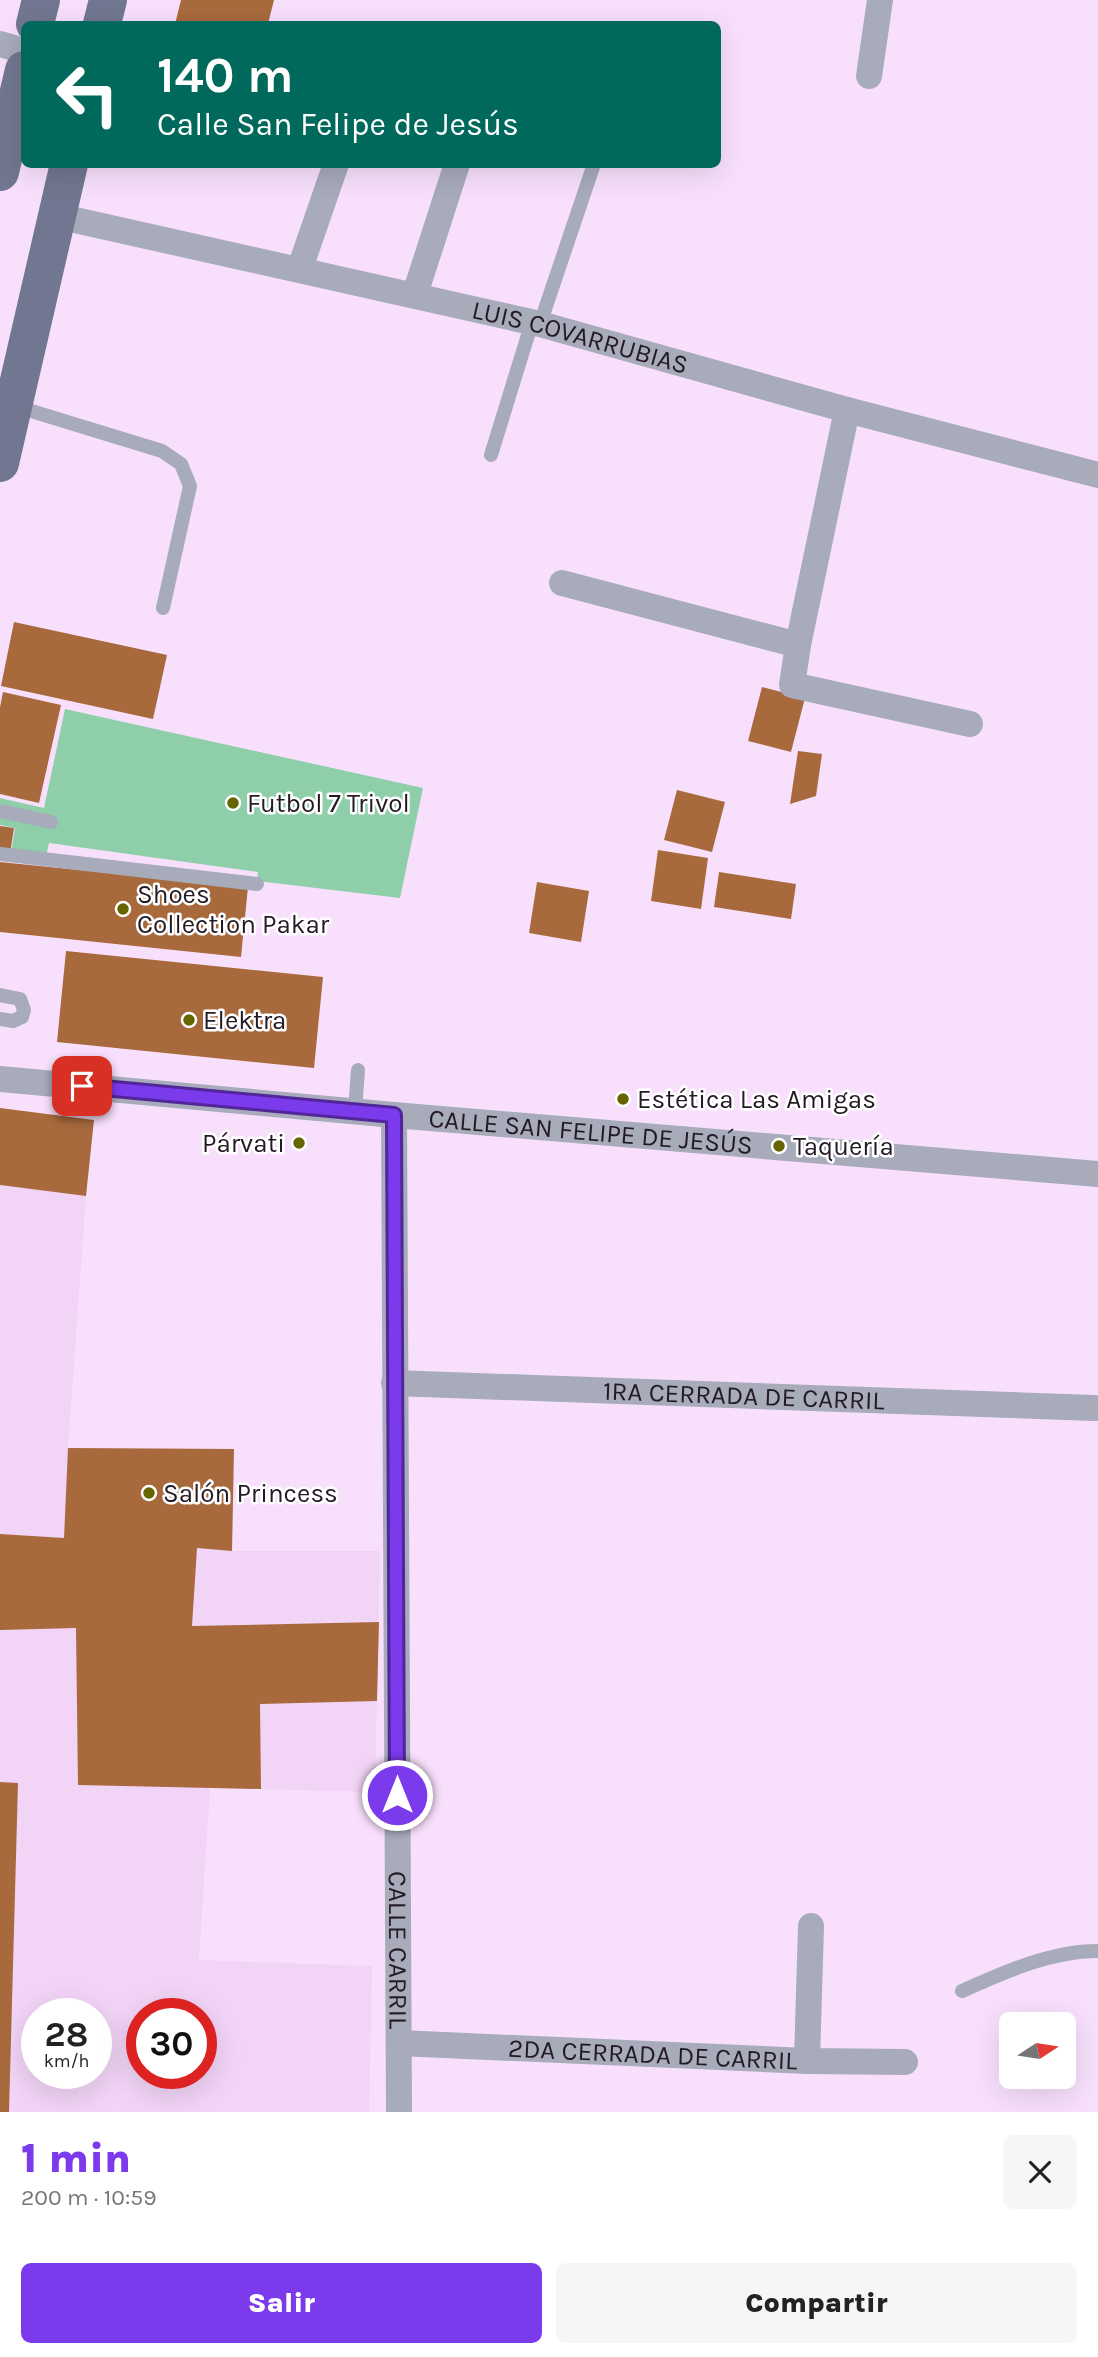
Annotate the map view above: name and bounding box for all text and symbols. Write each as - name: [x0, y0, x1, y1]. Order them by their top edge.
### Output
- text: 140 m: [157, 47, 294, 104]
- icon: left: [42, 49, 133, 140]
- text: Calle San Felipe de Jesús: [157, 106, 519, 143]
- street label: LUIS COVARRUBIAS: [469, 294, 692, 381]
- place label: Futbol 7 Trivol: [247, 788, 410, 819]
- marker: Futbol 7 Trivol: [225, 795, 241, 811]
- place label: Shoes Collection Pakar: [137, 879, 330, 940]
- marker: Shoes Collection Pakar: [115, 901, 131, 917]
- place label: Elektra: [203, 1005, 286, 1036]
- marker: Elektra: [181, 1012, 197, 1028]
- pin: [52, 1056, 112, 1116]
- icon: arrive: [63, 1067, 101, 1105]
- place label: Estética Las Amigas: [637, 1084, 876, 1115]
- marker: Estética Las Amigas: [615, 1091, 631, 1107]
- street label: CALLE SAN FELIPE DE JESÚS: [427, 1103, 754, 1161]
- place label: Párvati: [202, 1128, 285, 1159]
- place label: Taquería: [793, 1131, 894, 1162]
- marker: Párvati: [291, 1135, 307, 1151]
- marker: Taquería: [771, 1138, 787, 1154]
- street label: 1RA CERRADA DE CARRIL: [603, 1375, 885, 1417]
- place label: Salón Princess: [163, 1478, 338, 1509]
- marker: Salón Princess: [141, 1485, 157, 1501]
- position arrow: [360, 1758, 434, 1832]
- street label: CALLE CARRIL: [382, 1871, 414, 2029]
- speed limit sign: 30: [126, 1998, 217, 2089]
- north arrow: [999, 2012, 1076, 2090]
- map controls: [999, 2012, 1076, 2089]
- text: 28: [45, 2014, 88, 2055]
- street label: 2DA CERRADA DE CARRIL: [508, 2033, 798, 2077]
- text: km/h: [44, 2050, 89, 2072]
- text: 1 min: [21, 2133, 131, 2183]
- button: close: [1003, 2135, 1077, 2209]
- text: 200 m · 10:59: [21, 2184, 157, 2211]
- button: Salir: [21, 2263, 542, 2343]
- button: Compartir: [556, 2263, 1077, 2343]

